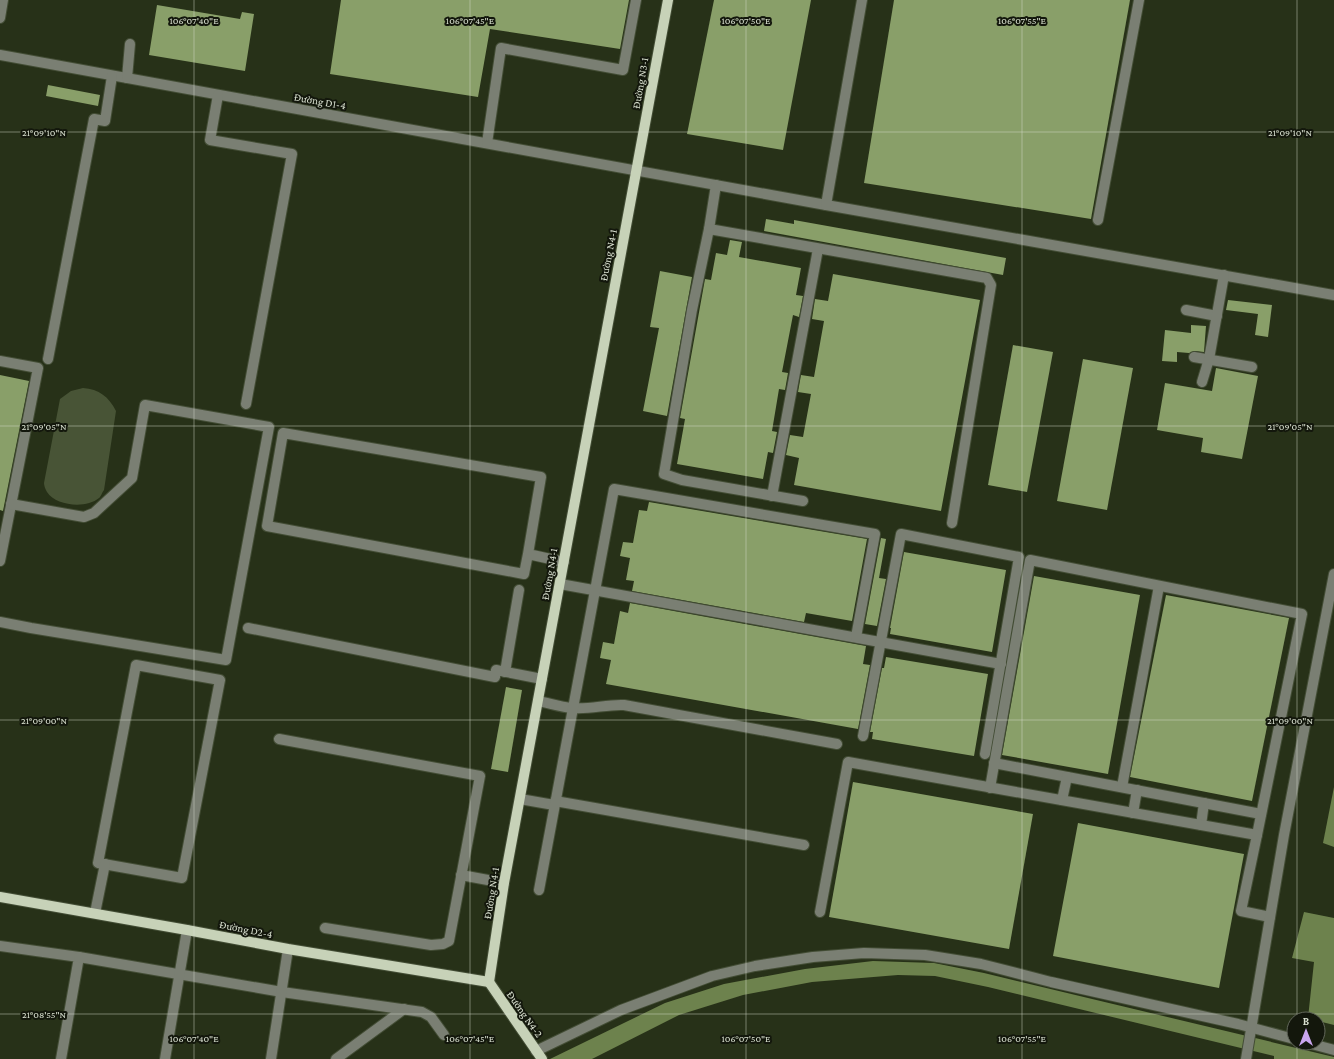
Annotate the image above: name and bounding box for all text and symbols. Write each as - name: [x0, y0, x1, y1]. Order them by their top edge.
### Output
- text: 106°07'40"E: [169, 15, 219, 26]
- text: 106°07'45"E: [446, 15, 495, 26]
- text: 106°07'50"E: [722, 15, 771, 26]
- text: 106°07'55"E: [998, 15, 1047, 26]
- street label: Đường N3-1: [630, 56, 651, 110]
- street label: Đường D1-4: [293, 91, 347, 113]
- text: 21°09'10"N: [22, 127, 66, 138]
- text: 21°09'10"N: [1268, 127, 1312, 138]
- street label: Đường N4-1: [597, 228, 620, 282]
- text: 21°09'05"N: [21, 421, 67, 432]
- text: 21°09'05"N: [1267, 421, 1313, 432]
- street label: Đường N4-1: [539, 547, 560, 601]
- text: 21°09'00"N: [21, 715, 67, 726]
- text: 21°09'00"N: [1267, 715, 1313, 726]
- street label: Đường N4-1: [481, 866, 502, 920]
- street label: Đường D2-4: [218, 918, 274, 941]
- street label: Đường N4-2: [504, 988, 545, 1040]
- text: 21°08'55"N: [22, 1009, 66, 1020]
- north arrow: [1286, 1011, 1326, 1051]
- text: B: [1303, 1015, 1310, 1027]
- text: 106°07'40"E: [169, 1033, 219, 1044]
- text: 106°07'45"E: [446, 1033, 495, 1044]
- text: 106°07'50"E: [722, 1033, 771, 1044]
- text: 106°07'55"E: [998, 1033, 1047, 1044]

